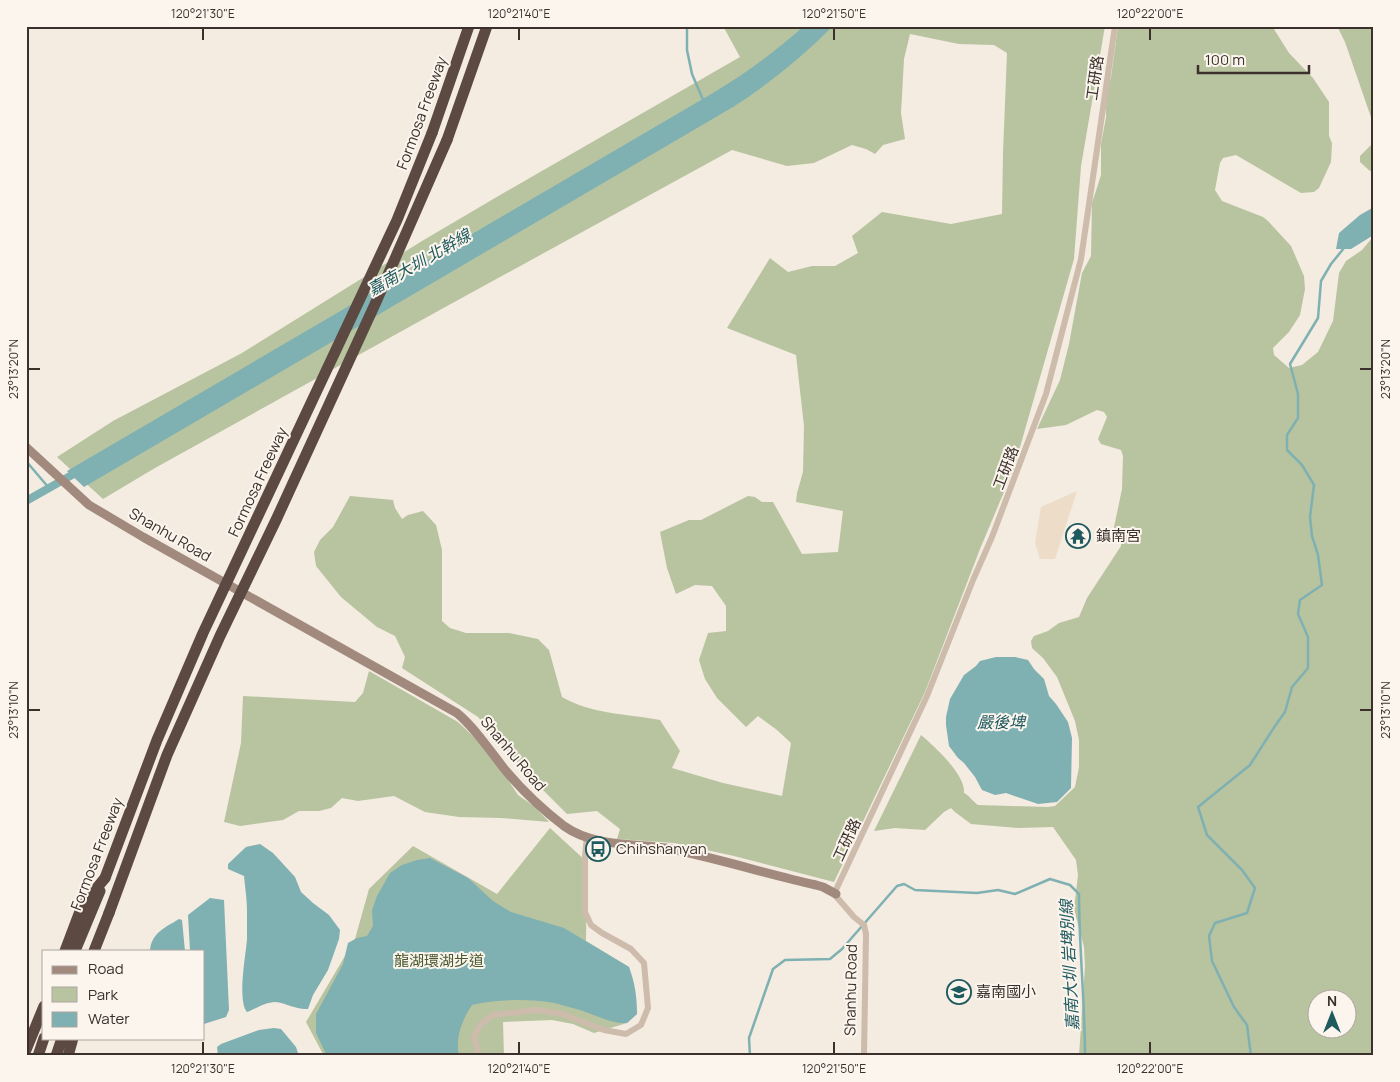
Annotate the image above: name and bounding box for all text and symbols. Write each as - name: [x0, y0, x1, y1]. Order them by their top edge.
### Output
- text: 120°21'30"E: [171, 5, 235, 22]
- text: 120°21'40"E: [488, 5, 551, 22]
- text: 120°21'50"E: [802, 5, 866, 22]
- text: 120°22'00"E: [1117, 5, 1183, 22]
- scale bar: [1198, 42, 1309, 74]
- text: 100 m: [1205, 49, 1245, 70]
- street label: Formosa Freeway: [391, 53, 452, 172]
- street label: 工研路: [1081, 54, 1108, 102]
- water label: 嘉南大圳 北幹線: [364, 223, 476, 300]
- text: 23°13'20"N: [5, 339, 22, 399]
- text: 23°13'20"N: [1377, 339, 1394, 399]
- street label: Formosa Freeway: [223, 423, 292, 540]
- street label: 工研路: [988, 443, 1023, 493]
- street label: Shanhu Road: [125, 503, 215, 567]
- temple icon: 鎮南宮: [1065, 523, 1091, 549]
- place label: 鎮南宮: [1096, 525, 1141, 546]
- text: 23°13'10"N: [5, 681, 22, 739]
- text: 23°13'10"N: [1377, 681, 1394, 739]
- water label: 嚴後埤: [977, 711, 1027, 733]
- street label: Shanhu Road: [476, 712, 551, 796]
- street label: Formosa Freeway: [65, 794, 128, 913]
- street label: 工研路: [828, 815, 866, 865]
- bus stop icon: Chihshanyan: [585, 836, 611, 862]
- place label: Chihshanyan: [616, 838, 707, 859]
- water label: 嘉南大圳 岩埤別線: [1054, 897, 1083, 1031]
- street label: Shanhu Road: [839, 944, 862, 1036]
- legend: [42, 950, 205, 1040]
- park label: 龍湖環湖步道: [394, 950, 484, 971]
- text: Road: [88, 958, 124, 979]
- school or university icon: 嘉南國小: [946, 979, 972, 1005]
- place label: 嘉南國小: [976, 981, 1036, 1002]
- text: Park: [88, 984, 118, 1005]
- north arrow: [1308, 990, 1358, 1040]
- text: N: [1327, 991, 1337, 1010]
- text: Water: [88, 1008, 130, 1029]
- text: 120°21'30"E: [171, 1060, 235, 1077]
- text: 120°21'40"E: [488, 1060, 551, 1077]
- text: 120°21'50"E: [802, 1060, 866, 1077]
- text: 120°22'00"E: [1117, 1060, 1183, 1077]

